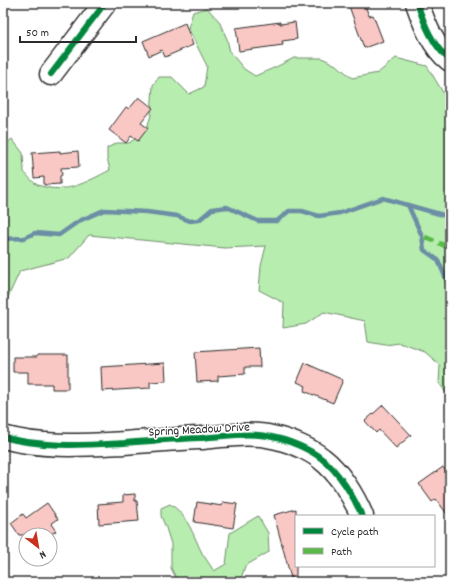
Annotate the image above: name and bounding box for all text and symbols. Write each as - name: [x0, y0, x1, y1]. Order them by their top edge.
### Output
- scale bar: [20, 18, 136, 44]
- text: 50 m: [26, 25, 49, 42]
- street label: Spring Meadow Drive: [148, 418, 250, 443]
- legend: [295, 515, 435, 567]
- text: Cycle path: [331, 524, 379, 541]
- north arrow: [18, 527, 58, 567]
- text: Path: [331, 544, 352, 561]
- text: N: [35, 546, 49, 562]

